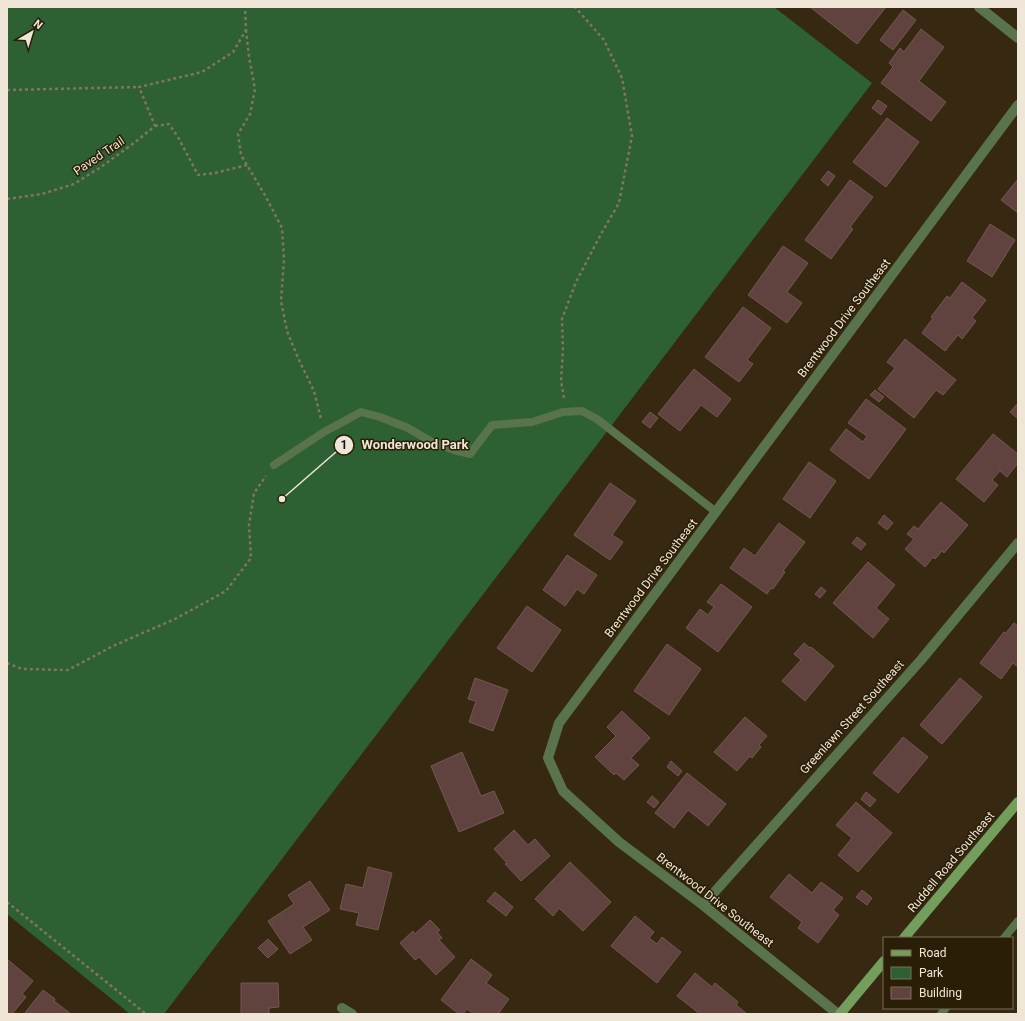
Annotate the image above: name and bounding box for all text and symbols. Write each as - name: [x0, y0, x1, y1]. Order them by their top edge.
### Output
- north arrow: [12, 12, 52, 52]
- text: N: [31, 17, 45, 32]
- street label: Paved Trail: [71, 134, 127, 178]
- street label: Brentwood Drive Southeast: [795, 256, 893, 380]
- callout: Wonderwood Park: [334, 432, 477, 457]
- text: Wonderwood Park: [362, 437, 469, 452]
- text: 1: [341, 438, 347, 452]
- street label: Brentwood Drive Southeast: [602, 516, 700, 640]
- street label: Greenlawn Street Southeast: [797, 657, 907, 777]
- street label: Ruddell Road Southeast: [905, 809, 997, 915]
- street label: Brentwood Drive Southeast: [654, 850, 776, 950]
- legend: [883, 937, 1013, 1009]
- text: Road: [919, 946, 947, 960]
- text: Park: [919, 966, 944, 980]
- text: Building: [919, 986, 962, 1000]

